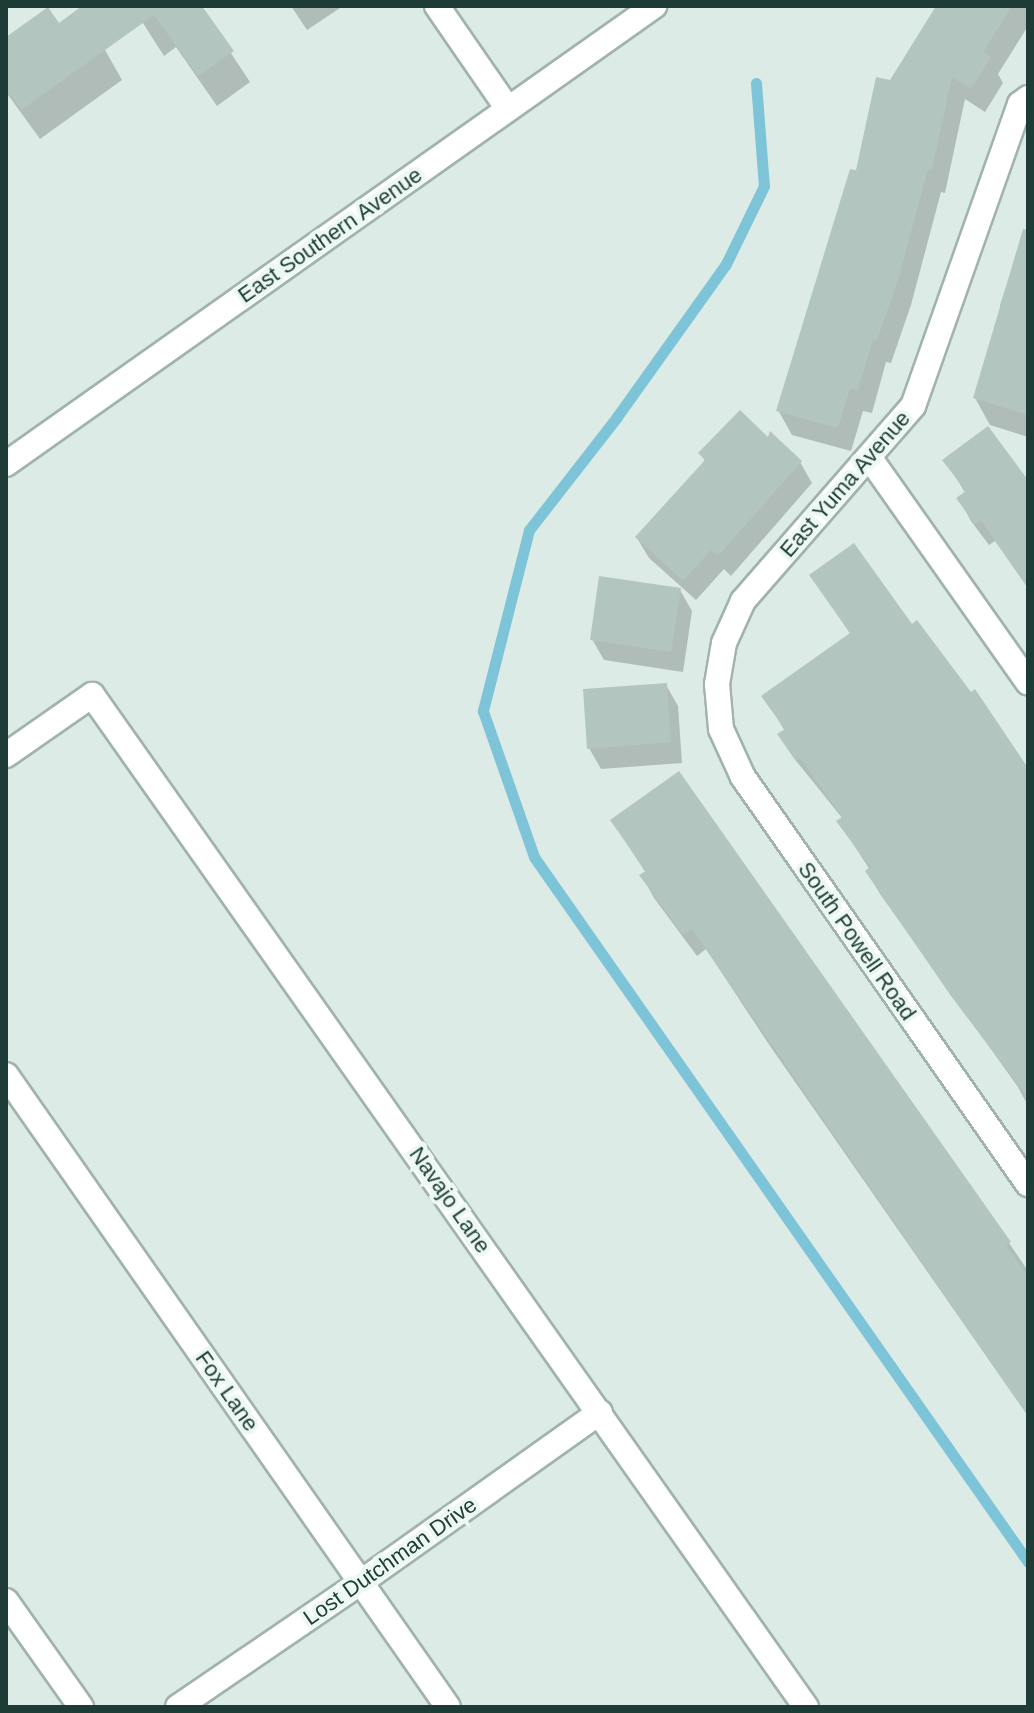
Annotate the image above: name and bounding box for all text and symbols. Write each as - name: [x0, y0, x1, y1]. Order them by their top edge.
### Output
- street label: East Southern Avenue: [232, 161, 428, 309]
- street label: East Yuma Avenue: [774, 405, 916, 563]
- street label: South Powell Road: [793, 857, 921, 1025]
- street label: Navajo Lane: [404, 1142, 496, 1258]
- street label: Fox Lane: [190, 1346, 264, 1436]
- street label: Lost Dutchman Drive: [298, 1491, 482, 1631]

